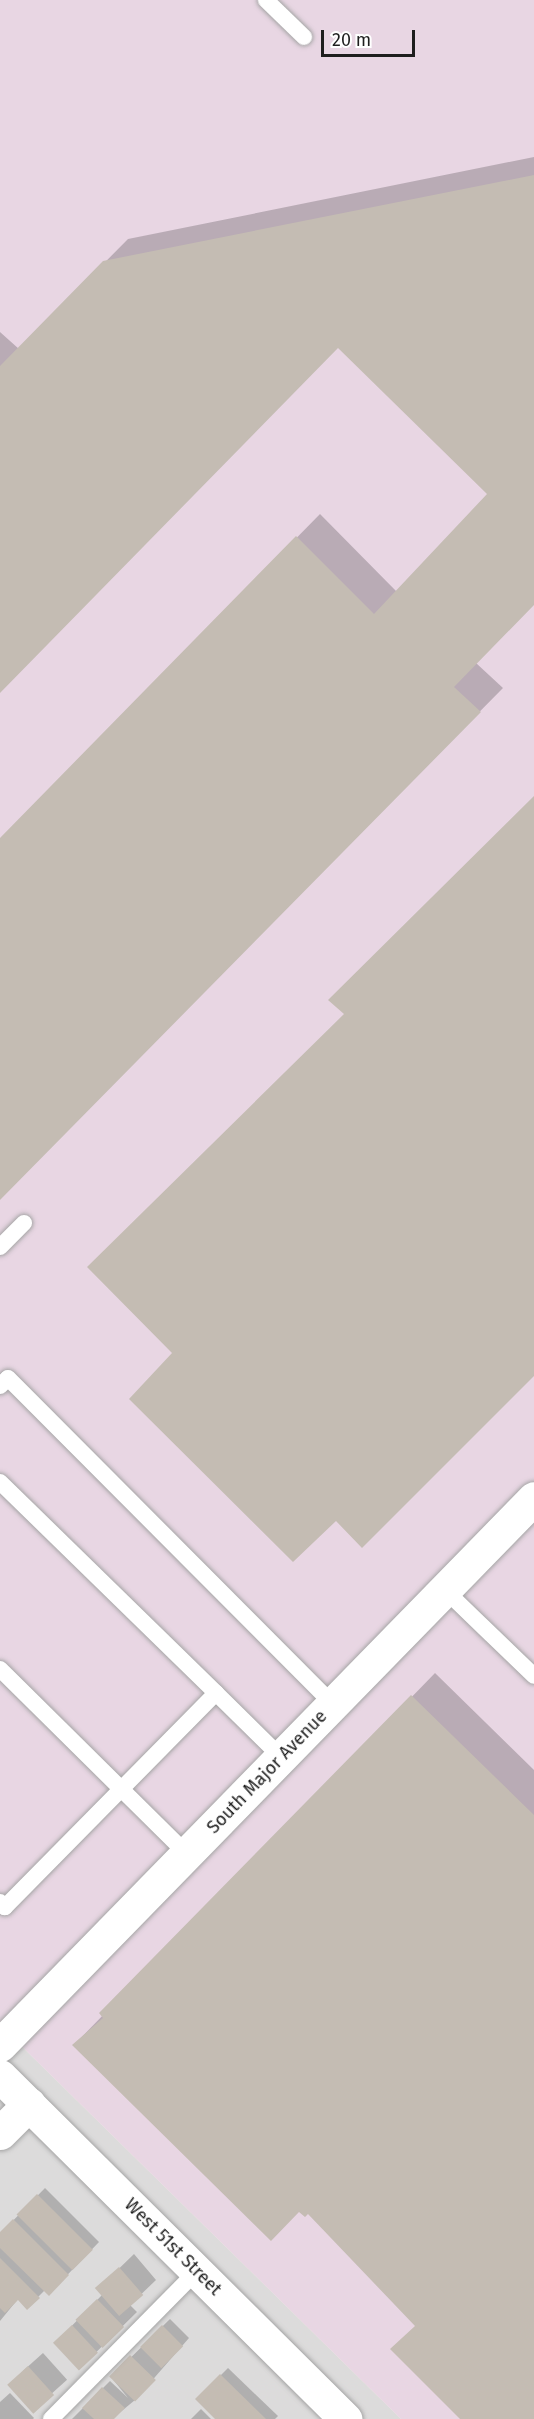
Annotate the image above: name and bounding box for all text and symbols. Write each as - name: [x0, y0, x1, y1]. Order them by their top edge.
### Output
- scale bar: [324, 18, 418, 56]
- text: 20 m: [332, 29, 371, 51]
- street label: South Major Avenue: [203, 1706, 331, 1838]
- street label: West 51st Street: [120, 2194, 226, 2300]

